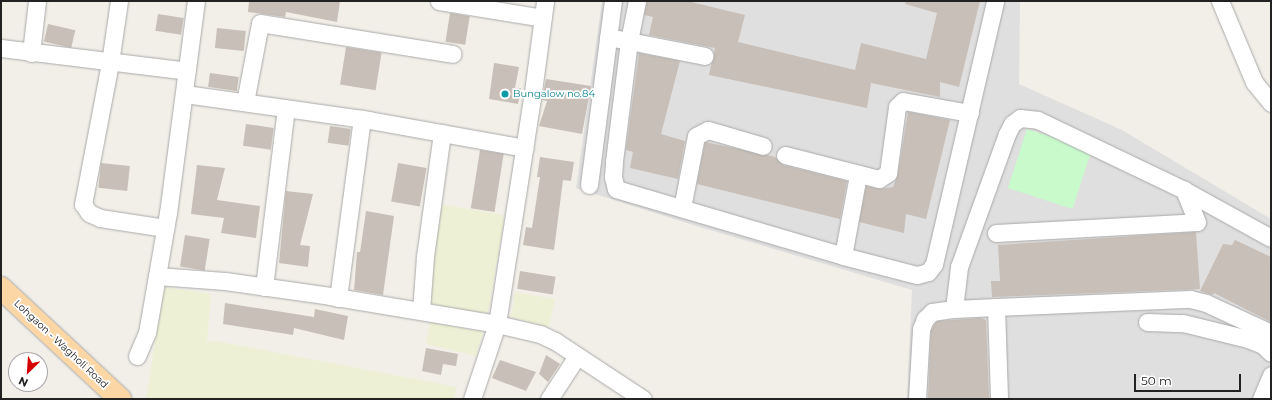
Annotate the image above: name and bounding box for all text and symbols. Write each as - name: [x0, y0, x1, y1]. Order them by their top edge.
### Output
- place label: Bungalow no.84: [513, 88, 595, 100]
- marker: Bungalow no.84: [500, 89, 510, 99]
- street label: Lohgaon - Wagholi Road: [12, 297, 110, 391]
- north arrow: [8, 352, 48, 392]
- scale bar: [1136, 366, 1243, 392]
- text: 50 m: [1141, 373, 1172, 388]
- text: N: [16, 374, 30, 390]

